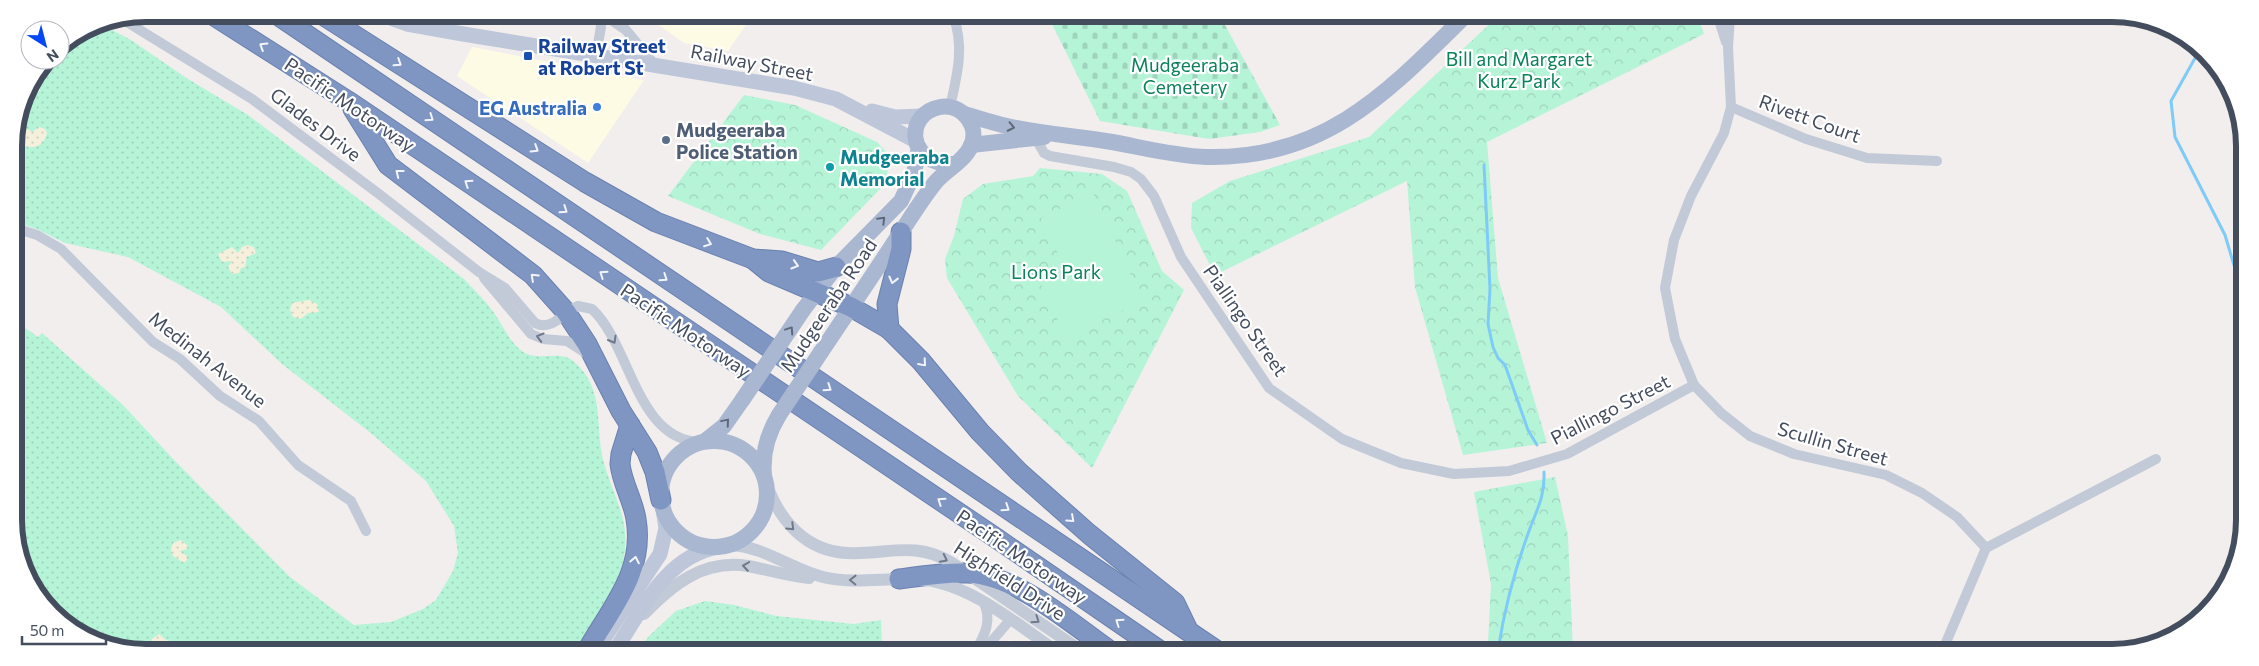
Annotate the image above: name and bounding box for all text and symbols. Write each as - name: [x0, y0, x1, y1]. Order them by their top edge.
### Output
- north arrow: [20, 20, 70, 70]
- place label: Railway Street at Robert St: [538, 34, 666, 79]
- street label: Railway Street: [689, 39, 815, 85]
- one-way arrow: [260, 43, 269, 53]
- text: N: [44, 46, 62, 66]
- park label: Bill and Margaret Kurz Park: [1446, 47, 1592, 92]
- marker: Railway Street at Robert St: [522, 50, 534, 62]
- street label: Pacific Motorway: [281, 52, 420, 156]
- park label: Mudgeeraba Cemetery: [1131, 53, 1239, 98]
- one-way arrow: [392, 56, 401, 66]
- street label: Glades Drive: [266, 82, 366, 166]
- street label: Rivett Court: [1756, 89, 1864, 147]
- place label: EG Australia: [479, 96, 587, 119]
- marker: EG Australia: [591, 101, 603, 113]
- one-way arrow: [424, 112, 433, 121]
- place label: Mudgeeraba Police Station: [676, 118, 798, 163]
- one-way arrow: [1006, 121, 1015, 131]
- marker: Mudgeeraba Police Station: [660, 134, 672, 146]
- one-way arrow: [530, 143, 539, 153]
- place label: Mudgeeraba Memorial: [840, 145, 949, 190]
- marker: Mudgeeraba Memorial: [824, 161, 836, 173]
- one-way arrow: [396, 171, 405, 179]
- one-way arrow: [464, 180, 474, 189]
- one-way arrow: [559, 203, 568, 213]
- one-way arrow: [876, 217, 885, 226]
- street label: Mudgeeraba Road: [775, 234, 881, 376]
- one-way arrow: [703, 237, 712, 247]
- one-way arrow: [790, 259, 798, 269]
- park label: Lions Park: [1011, 260, 1101, 283]
- street label: Piallingo Street: [1199, 260, 1293, 380]
- one-way arrow: [599, 271, 609, 280]
- one-way arrow: [659, 271, 668, 281]
- one-way arrow: [530, 274, 539, 283]
- one-way arrow: [888, 276, 899, 285]
- street label: Pacific Motorway: [617, 278, 756, 382]
- street label: Medinah Avenue: [145, 306, 271, 412]
- one-way arrow: [784, 326, 793, 335]
- one-way arrow: [537, 332, 545, 342]
- one-way arrow: [607, 335, 617, 344]
- one-way arrow: [918, 358, 927, 367]
- street label: Piallingo Street: [1546, 369, 1674, 449]
- one-way arrow: [822, 382, 832, 391]
- street label: Scullin Street: [1775, 416, 1891, 470]
- one-way arrow: [721, 419, 730, 428]
- one-way arrow: [937, 498, 947, 507]
- one-way arrow: [1000, 502, 1009, 512]
- street label: Pacific Motorway: [953, 504, 1092, 608]
- one-way arrow: [1066, 513, 1075, 522]
- one-way arrow: [785, 521, 794, 530]
- street label: Highfield Drive: [950, 535, 1070, 625]
- one-way arrow: [939, 553, 948, 563]
- one-way arrow: [629, 556, 640, 565]
- one-way arrow: [742, 562, 751, 572]
- one-way arrow: [848, 574, 856, 585]
- scale bar: [22, 614, 106, 646]
- one-way arrow: [1031, 614, 1040, 623]
- one-way arrow: [1115, 619, 1124, 628]
- text: 50 m: [30, 621, 64, 639]

